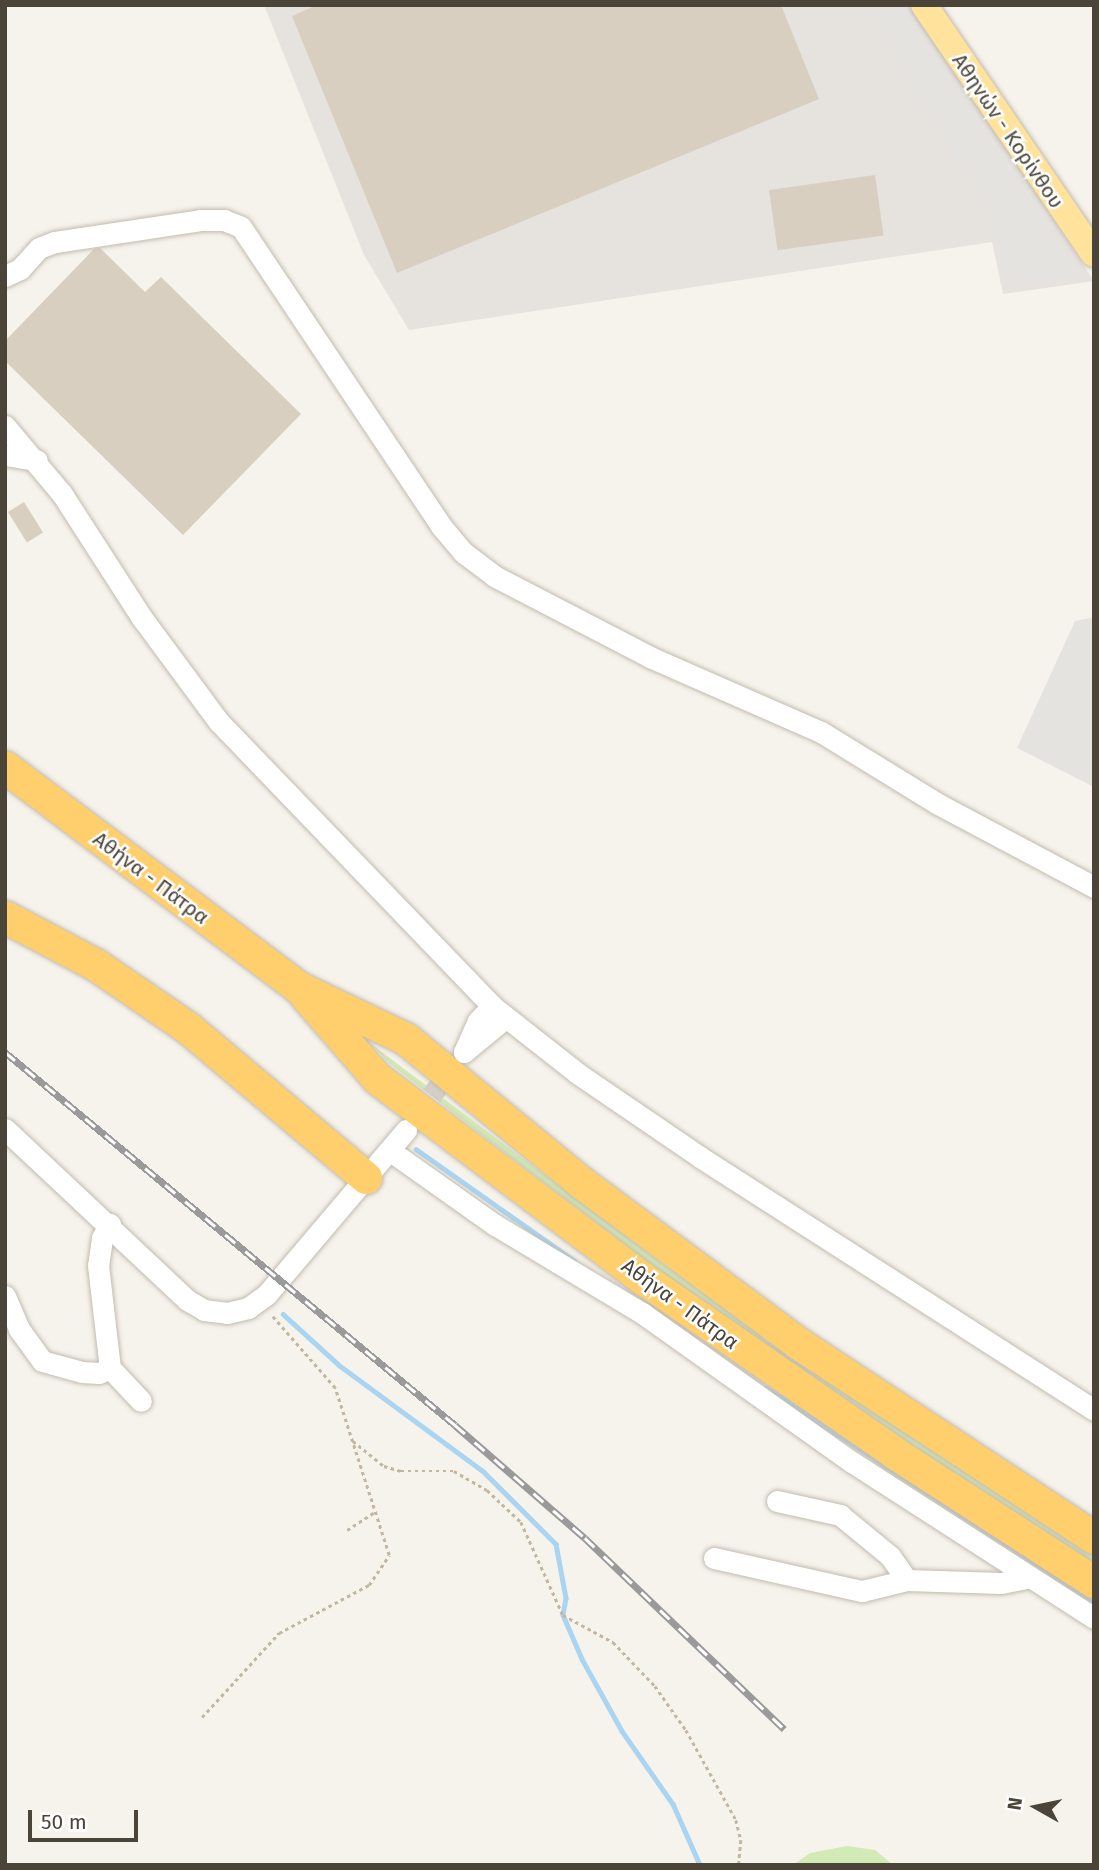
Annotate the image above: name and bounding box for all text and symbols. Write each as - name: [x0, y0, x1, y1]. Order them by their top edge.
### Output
- street label: Αθηνών - Κορίνθου: [947, 49, 1069, 213]
- street label: Αθήνα - Πάτρα: [88, 826, 214, 930]
- street label: Αθήνα - Πάτρα: [617, 1253, 743, 1355]
- north arrow: [1001, 1772, 1071, 1842]
- text: N: [1002, 1796, 1027, 1812]
- scale bar: [32, 1797, 142, 1841]
- text: 50 m: [41, 1809, 87, 1835]

